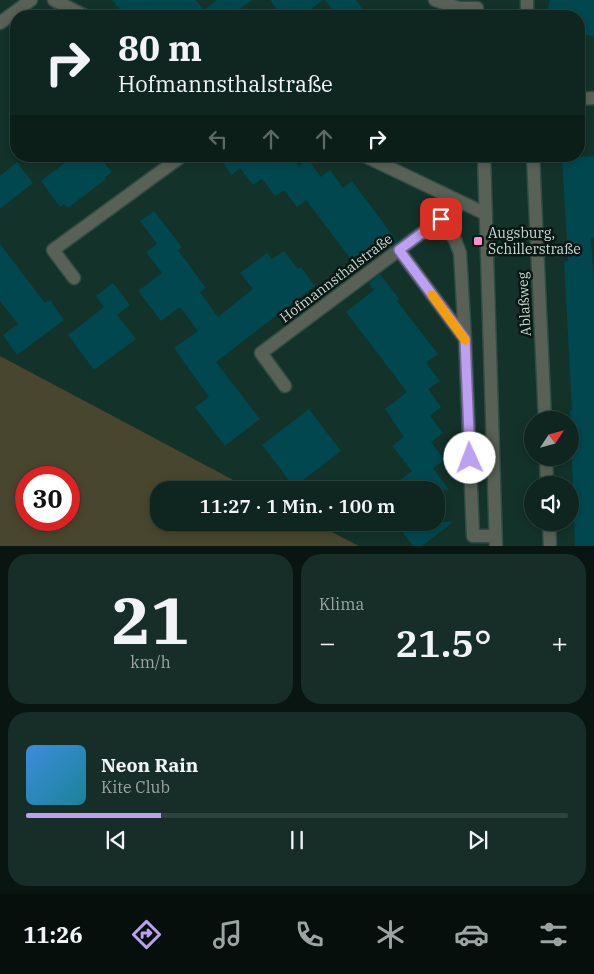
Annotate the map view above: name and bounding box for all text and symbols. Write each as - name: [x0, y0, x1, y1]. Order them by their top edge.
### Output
- text: 80 m: [118, 25, 202, 71]
- icon: right: [35, 30, 100, 95]
- text: Hofmannsthalstraße: [118, 69, 333, 98]
- icon: left: [204, 125, 232, 153]
- icon: ahead: [257, 125, 285, 153]
- icon: ahead: [310, 125, 338, 153]
- icon: right: [363, 125, 391, 153]
- pin: [420, 198, 462, 240]
- icon: arrive: [427, 205, 455, 233]
- place label: Augsburg, Schillerstraße: [488, 224, 581, 258]
- street label: Hofmannsthalstraße: [276, 230, 396, 326]
- marker: Augsburg, Schillerstraße: [472, 235, 484, 247]
- street label: Ablaßweg: [513, 271, 535, 337]
- north arrow: [524, 411, 579, 466]
- map controls: [524, 411, 579, 531]
- position arrow: [443, 431, 495, 483]
- speed limit sign: 30: [15, 466, 80, 531]
- button: sound: [524, 476, 579, 531]
- text: 11:27 · 1 Min. · 100 m: [200, 494, 395, 518]
- text: 21: [111, 577, 190, 662]
- text: Klima: [319, 594, 364, 614]
- text: 21.5°: [395, 618, 492, 667]
- text: −: [319, 624, 336, 661]
- text: +: [551, 624, 568, 661]
- text: km/h: [130, 652, 171, 672]
- text: Neon Rain: [101, 753, 198, 777]
- text: Kite Club: [101, 777, 170, 797]
- icon: previous: [102, 826, 130, 854]
- icon: pause: [283, 826, 311, 854]
- icon: next: [464, 826, 492, 854]
- icon: directions: [129, 917, 164, 952]
- icon: music: [210, 917, 245, 952]
- icon: phone: [292, 917, 327, 952]
- icon: climate: [373, 917, 408, 952]
- icon: car: [454, 917, 489, 952]
- icon: filters: [536, 917, 571, 952]
- text: 11:26: [23, 920, 83, 949]

